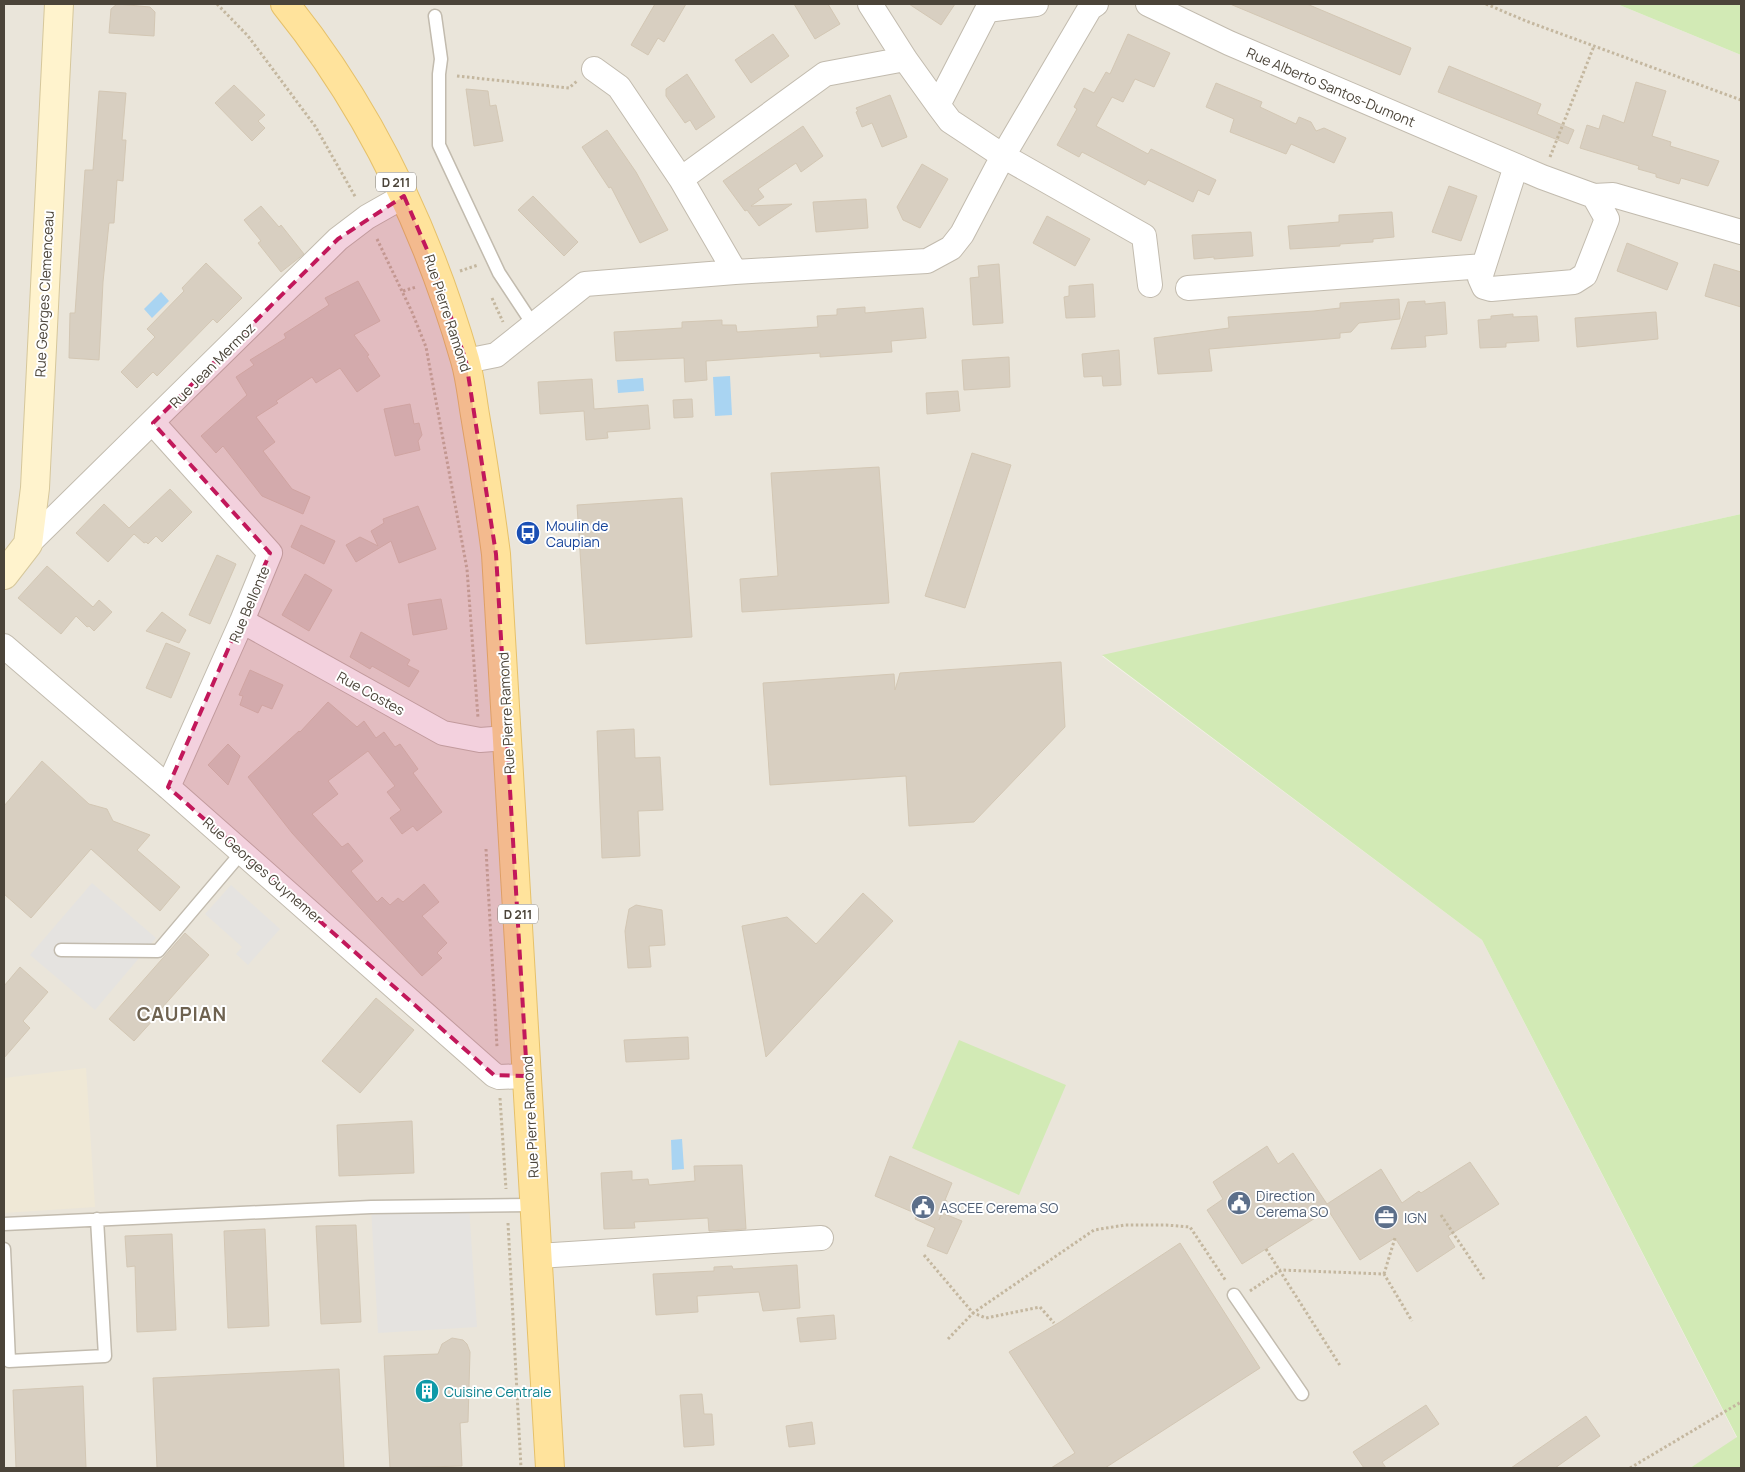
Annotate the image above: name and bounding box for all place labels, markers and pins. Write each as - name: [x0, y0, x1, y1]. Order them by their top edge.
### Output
- place label: Moulin de Caupian: [546, 516, 609, 551]
- bus stop icon: Moulin de Caupian: [515, 520, 541, 546]
- place label: Direction Cerema SO: [1256, 1186, 1328, 1221]
- public building icon: Direction Cerema SO: [1226, 1190, 1252, 1216]
- public building icon: ASCEE Cerema SO: [910, 1194, 936, 1220]
- place label: ASCEE Cerema SO: [940, 1198, 1058, 1217]
- office icon: IGN: [1373, 1204, 1399, 1230]
- place label: IGN: [1404, 1208, 1427, 1227]
- building icon: Cuisine Centrale: [414, 1378, 440, 1404]
- place label: Cuisine Centrale: [444, 1382, 551, 1401]

